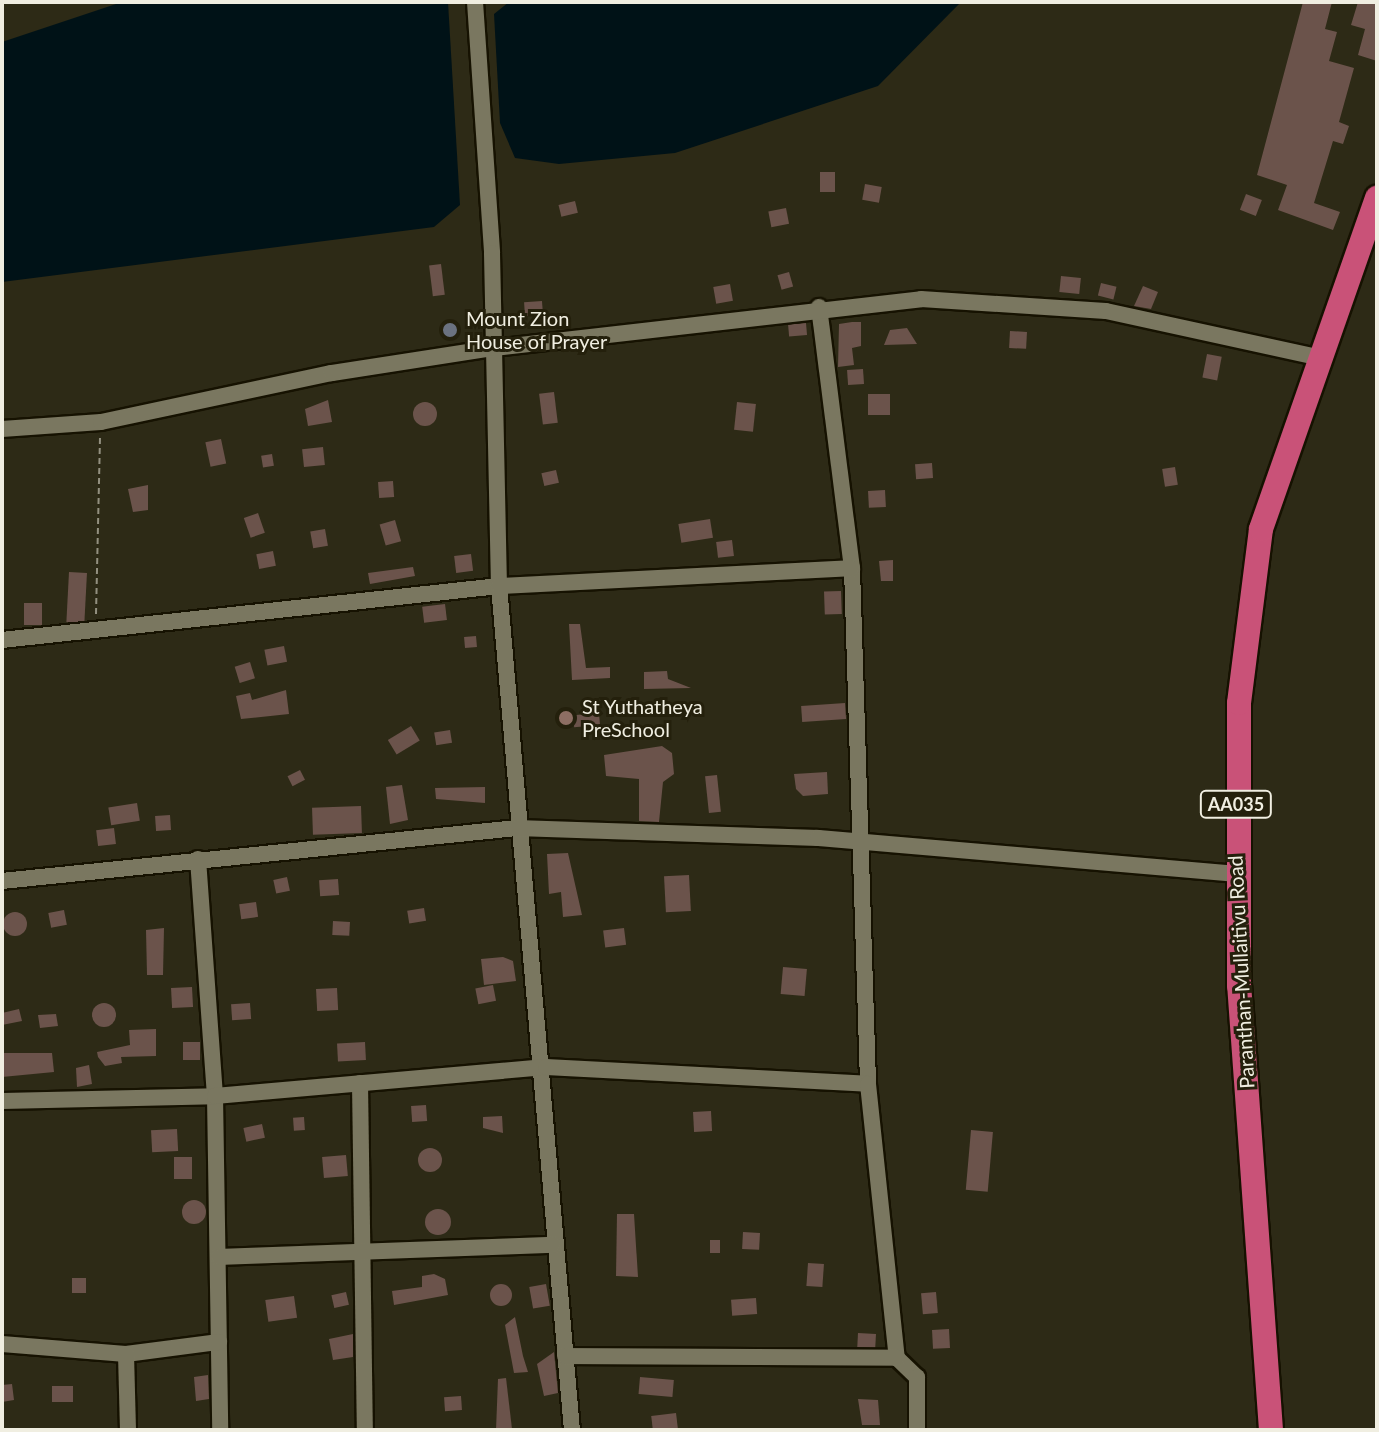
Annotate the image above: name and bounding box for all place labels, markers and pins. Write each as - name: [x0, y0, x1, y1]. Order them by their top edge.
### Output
- place label: Mount Zion House of Prayer: [466, 306, 608, 353]
- marker: Mount Zion House of Prayer: [441, 321, 459, 339]
- place label: St Yuthatheya PreSchool: [582, 694, 703, 741]
- marker: St Yuthatheya PreSchool: [557, 709, 575, 727]

